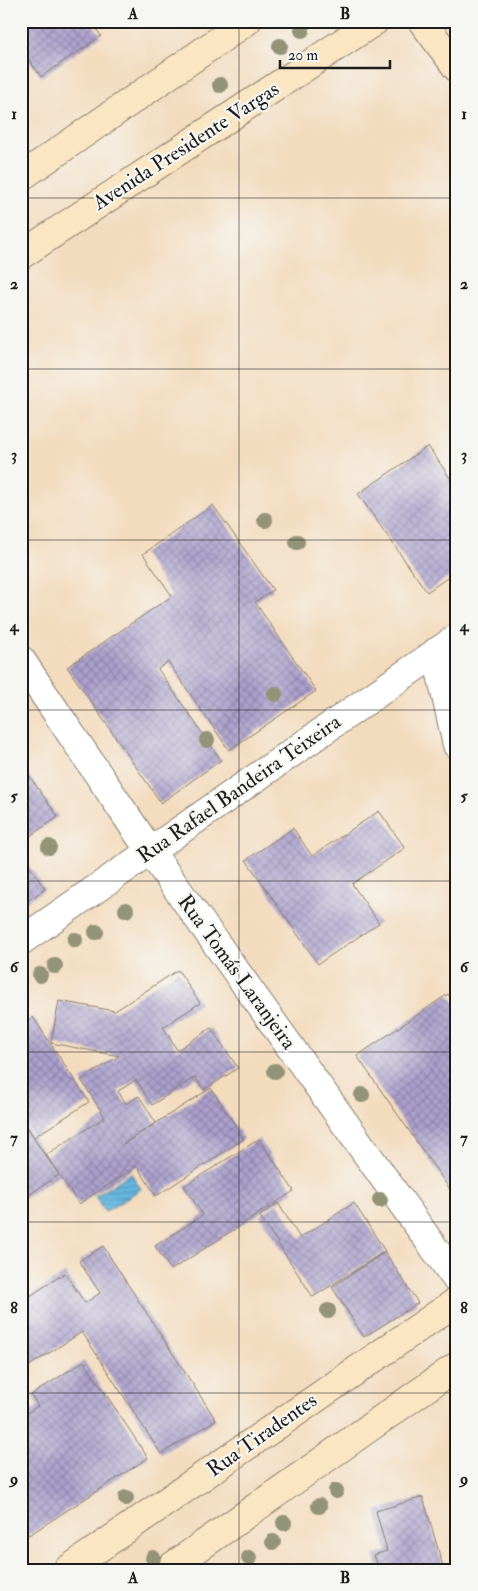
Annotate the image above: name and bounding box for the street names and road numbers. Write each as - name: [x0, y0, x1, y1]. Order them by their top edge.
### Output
- street label: Avenida Presidente Vargas: [87, 76, 284, 217]
- street label: Rua Rafael Bandeira Teixeira: [132, 708, 346, 870]
- street label: Rua Tomás Laranjeira: [172, 889, 303, 1055]
- street label: Rua Tiradentes: [202, 1387, 322, 1483]

